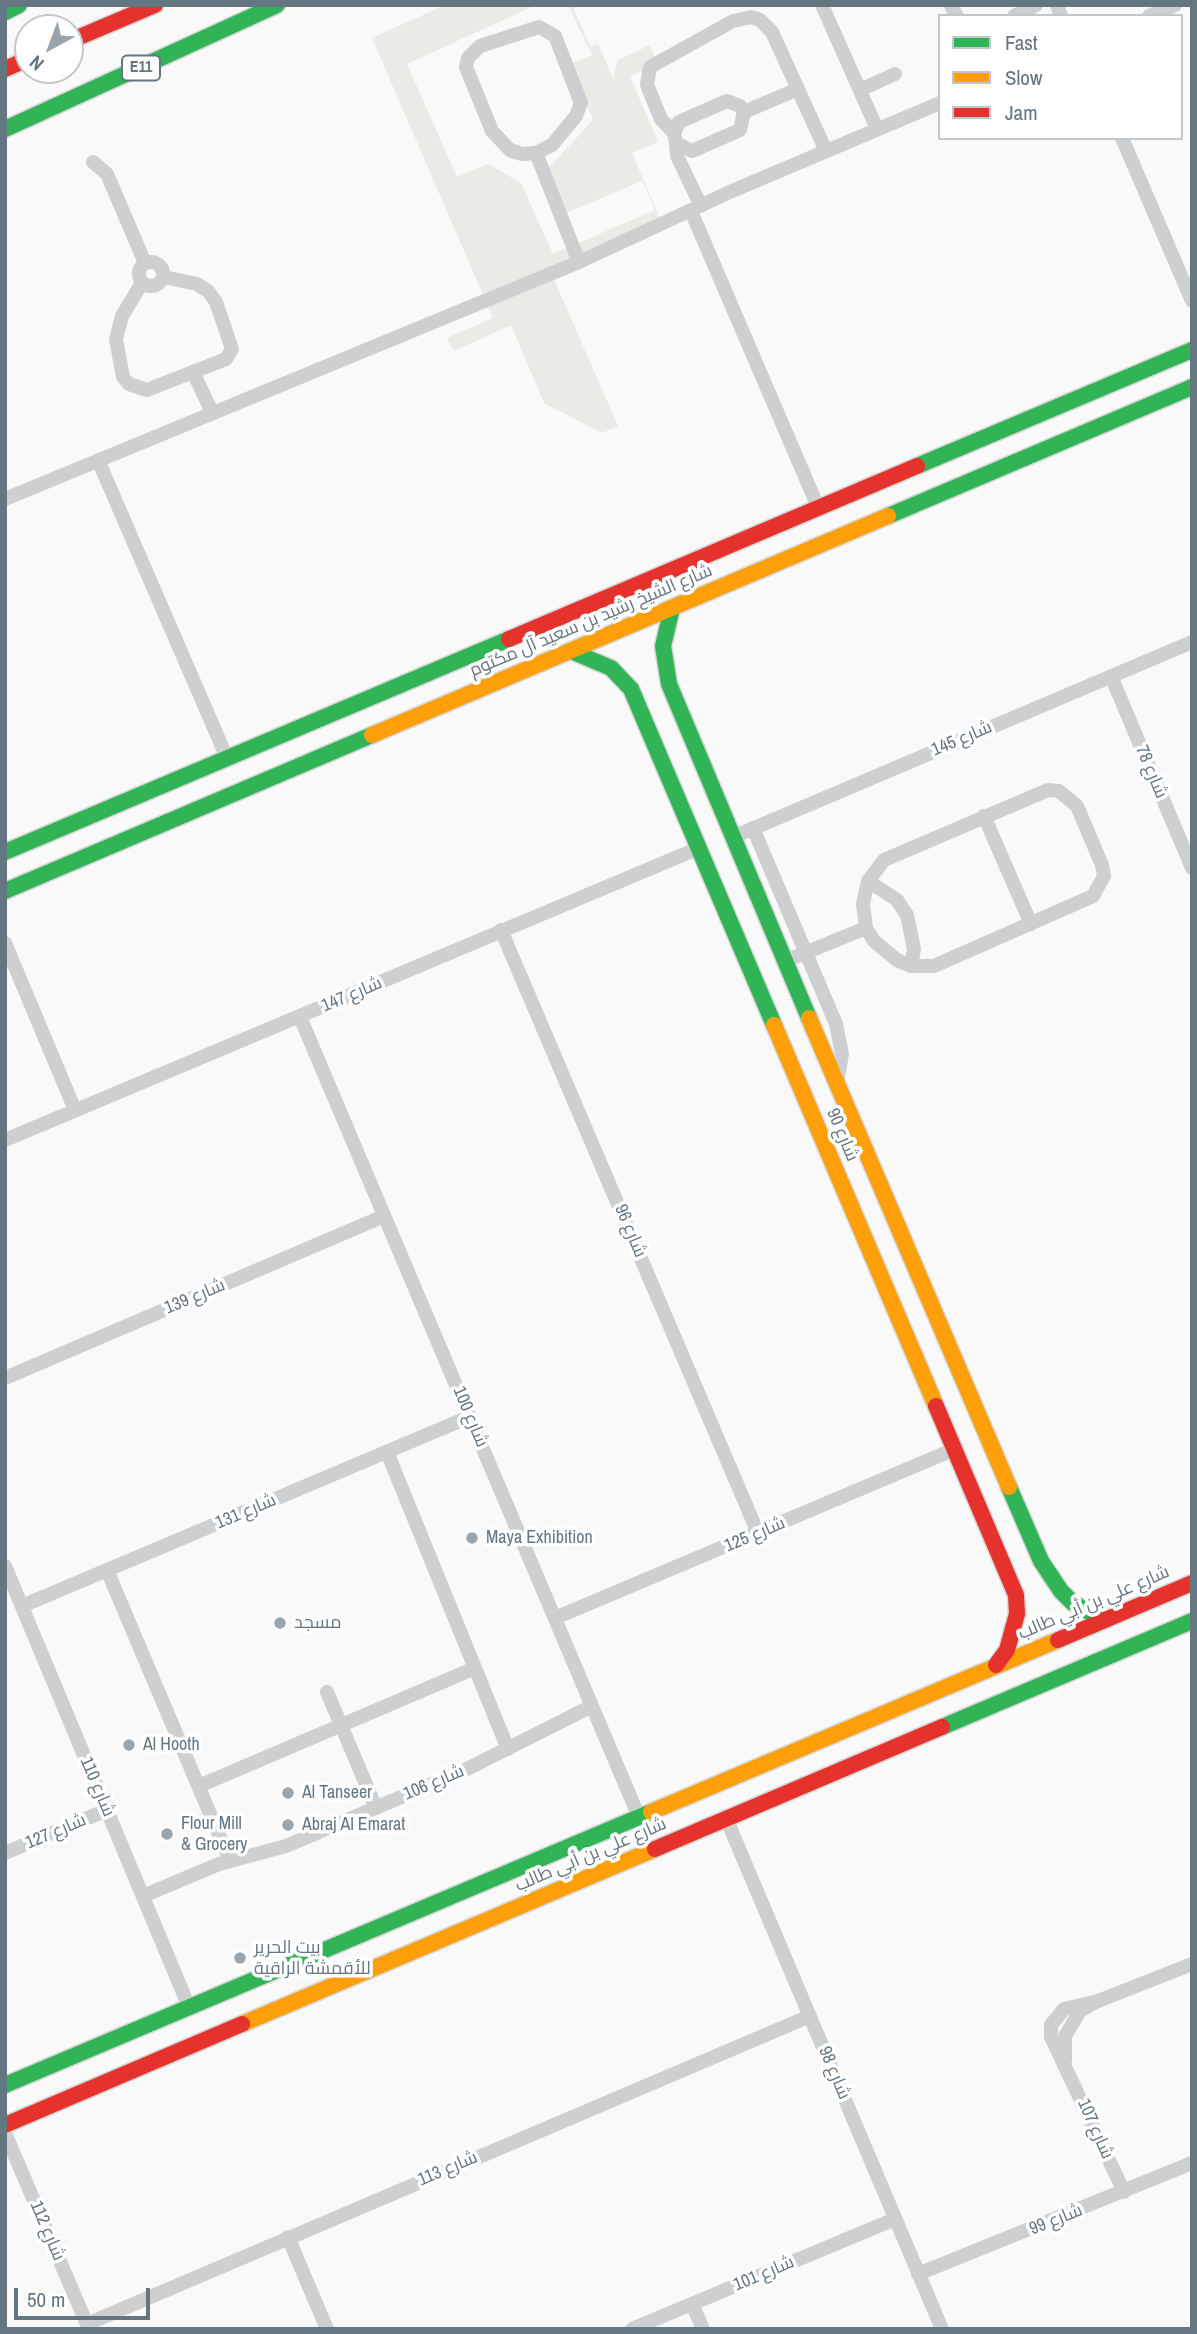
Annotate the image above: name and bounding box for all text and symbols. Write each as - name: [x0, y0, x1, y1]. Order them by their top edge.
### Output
- north arrow: [14, 14, 84, 84]
- legend: [938, 14, 1183, 140]
- text: Fast: [1005, 28, 1038, 57]
- text: N: [24, 50, 49, 77]
- road number: E11: [122, 55, 160, 80]
- text: Slow: [1005, 63, 1042, 92]
- text: Jam: [1005, 98, 1038, 127]
- street label: شارع الشيخ رشيد بن سعيد آل مكتوم: [466, 560, 716, 682]
- street label: شارع 145: [929, 717, 995, 761]
- street label: شارع 78: [1130, 742, 1172, 802]
- street label: شارع 147: [319, 973, 385, 1017]
- street label: شارع 90: [821, 1105, 863, 1165]
- street label: شارع 96: [609, 1201, 651, 1261]
- street label: شارع 139: [162, 1275, 228, 1319]
- street label: شارع 100: [448, 1384, 492, 1450]
- street label: شارع 131: [213, 1490, 279, 1534]
- street label: شارع 125: [722, 1513, 788, 1557]
- place label: Maya Exhibition: [486, 1527, 593, 1549]
- marker: Maya Exhibition: [464, 1530, 480, 1546]
- street label: شارع علي بن أبي طالب: [1015, 1561, 1173, 1645]
- place label: مسجد: [294, 1612, 342, 1634]
- marker: مسجد: [272, 1615, 288, 1631]
- place label: Al Hooth: [143, 1734, 200, 1756]
- marker: Al Hooth: [121, 1737, 137, 1753]
- street label: شارع 110: [75, 1754, 119, 1820]
- street label: شارع 106: [401, 1761, 467, 1805]
- place label: Al Tanseer: [302, 1782, 372, 1804]
- marker: Al Tanseer: [280, 1785, 296, 1801]
- street label: شارع 127: [23, 1810, 89, 1854]
- place label: Flour Mill & Grocery: [181, 1813, 247, 1856]
- street label: شارع علي بن أبي طالب: [512, 1813, 670, 1897]
- place label: Abraj Al Emarat: [302, 1814, 405, 1836]
- marker: Abraj Al Emarat: [280, 1817, 296, 1833]
- marker: Flour Mill & Grocery: [159, 1826, 175, 1842]
- place label: بيت الحرير للأقمشة الراقية: [254, 1937, 371, 1980]
- marker: بيت الحرير للأقمشة الراقية: [232, 1950, 248, 1966]
- street label: شارع 98: [813, 2043, 855, 2103]
- street label: شارع 107: [1072, 2096, 1118, 2162]
- street label: شارع 113: [415, 2147, 481, 2191]
- street label: شارع 112: [25, 2198, 69, 2264]
- street label: شارع 99: [1026, 2200, 1086, 2240]
- street label: شارع 101: [731, 2252, 797, 2296]
- scale bar: [18, 2274, 154, 2318]
- text: 50 m: [27, 2285, 65, 2314]

